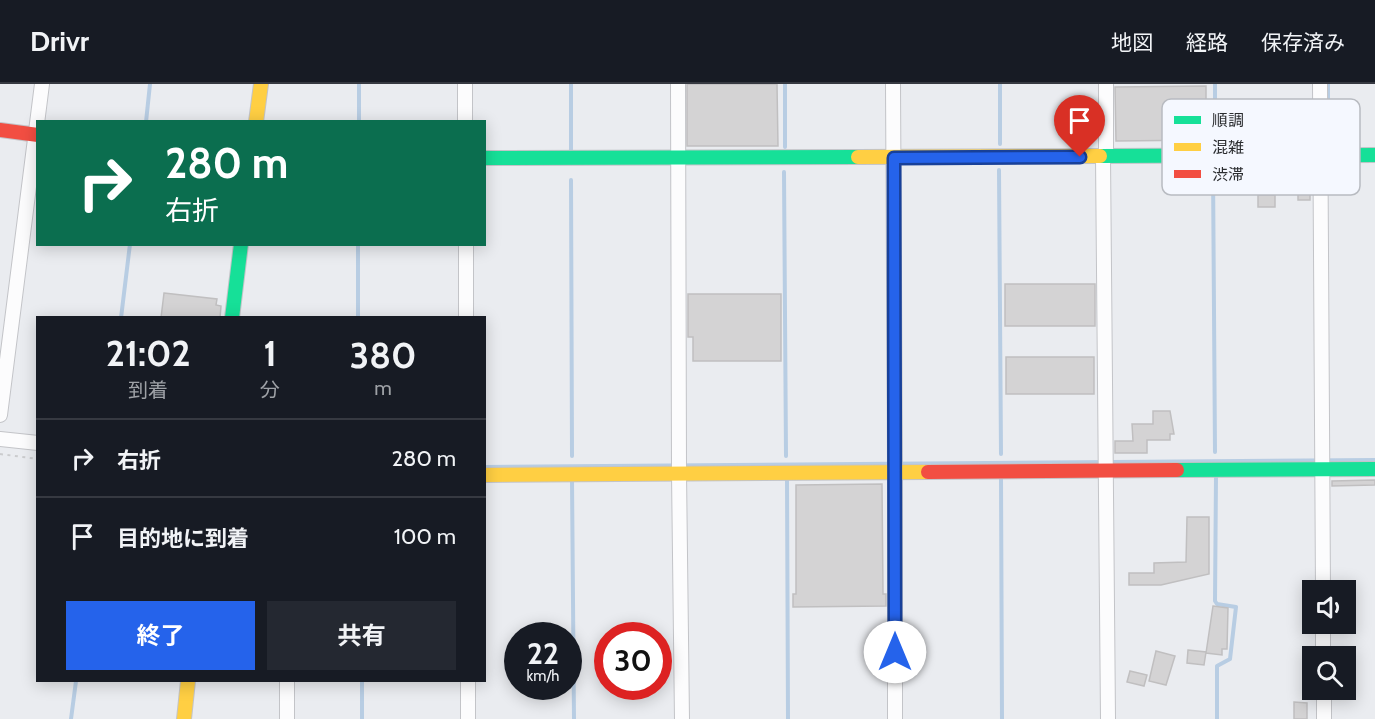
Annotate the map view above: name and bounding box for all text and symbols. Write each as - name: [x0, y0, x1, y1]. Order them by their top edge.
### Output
- text: Drivr: [30, 24, 89, 58]
- text: 地図: [1111, 30, 1153, 55]
- text: 経路: [1186, 30, 1228, 55]
- text: 保存済み: [1261, 30, 1345, 55]
- pin: [1054, 95, 1105, 157]
- legend: [1162, 99, 1360, 195]
- icon: arrive: [1063, 104, 1096, 137]
- text: 順調: [1212, 111, 1244, 130]
- text: 280 m: [165, 137, 288, 189]
- text: 混雑: [1212, 138, 1244, 157]
- icon: right: [66, 144, 144, 222]
- text: 渋滞: [1212, 165, 1244, 184]
- text: 右折: [165, 194, 219, 227]
- text: 21:02: [106, 331, 190, 375]
- text: 1: [263, 331, 277, 375]
- text: 380: [350, 333, 416, 377]
- text: m: [374, 376, 392, 400]
- text: 到着: [128, 378, 168, 402]
- text: 分: [260, 378, 280, 402]
- icon: right: [66, 442, 99, 475]
- text: 280 m: [392, 445, 456, 472]
- text: 右折: [117, 447, 161, 474]
- icon: arrive: [66, 520, 99, 553]
- text: 100 m: [394, 523, 456, 550]
- text: 目的地に到着: [117, 525, 249, 552]
- map controls: [1302, 580, 1356, 700]
- button: sound: [1302, 580, 1356, 634]
- button: 終了: [66, 601, 255, 670]
- button: 共有: [267, 601, 456, 670]
- position arrow: [863, 620, 927, 684]
- speed limit sign: 30: [594, 622, 672, 700]
- text: 22: [527, 635, 559, 672]
- button: search: [1302, 646, 1356, 700]
- text: km/h: [527, 667, 559, 685]

